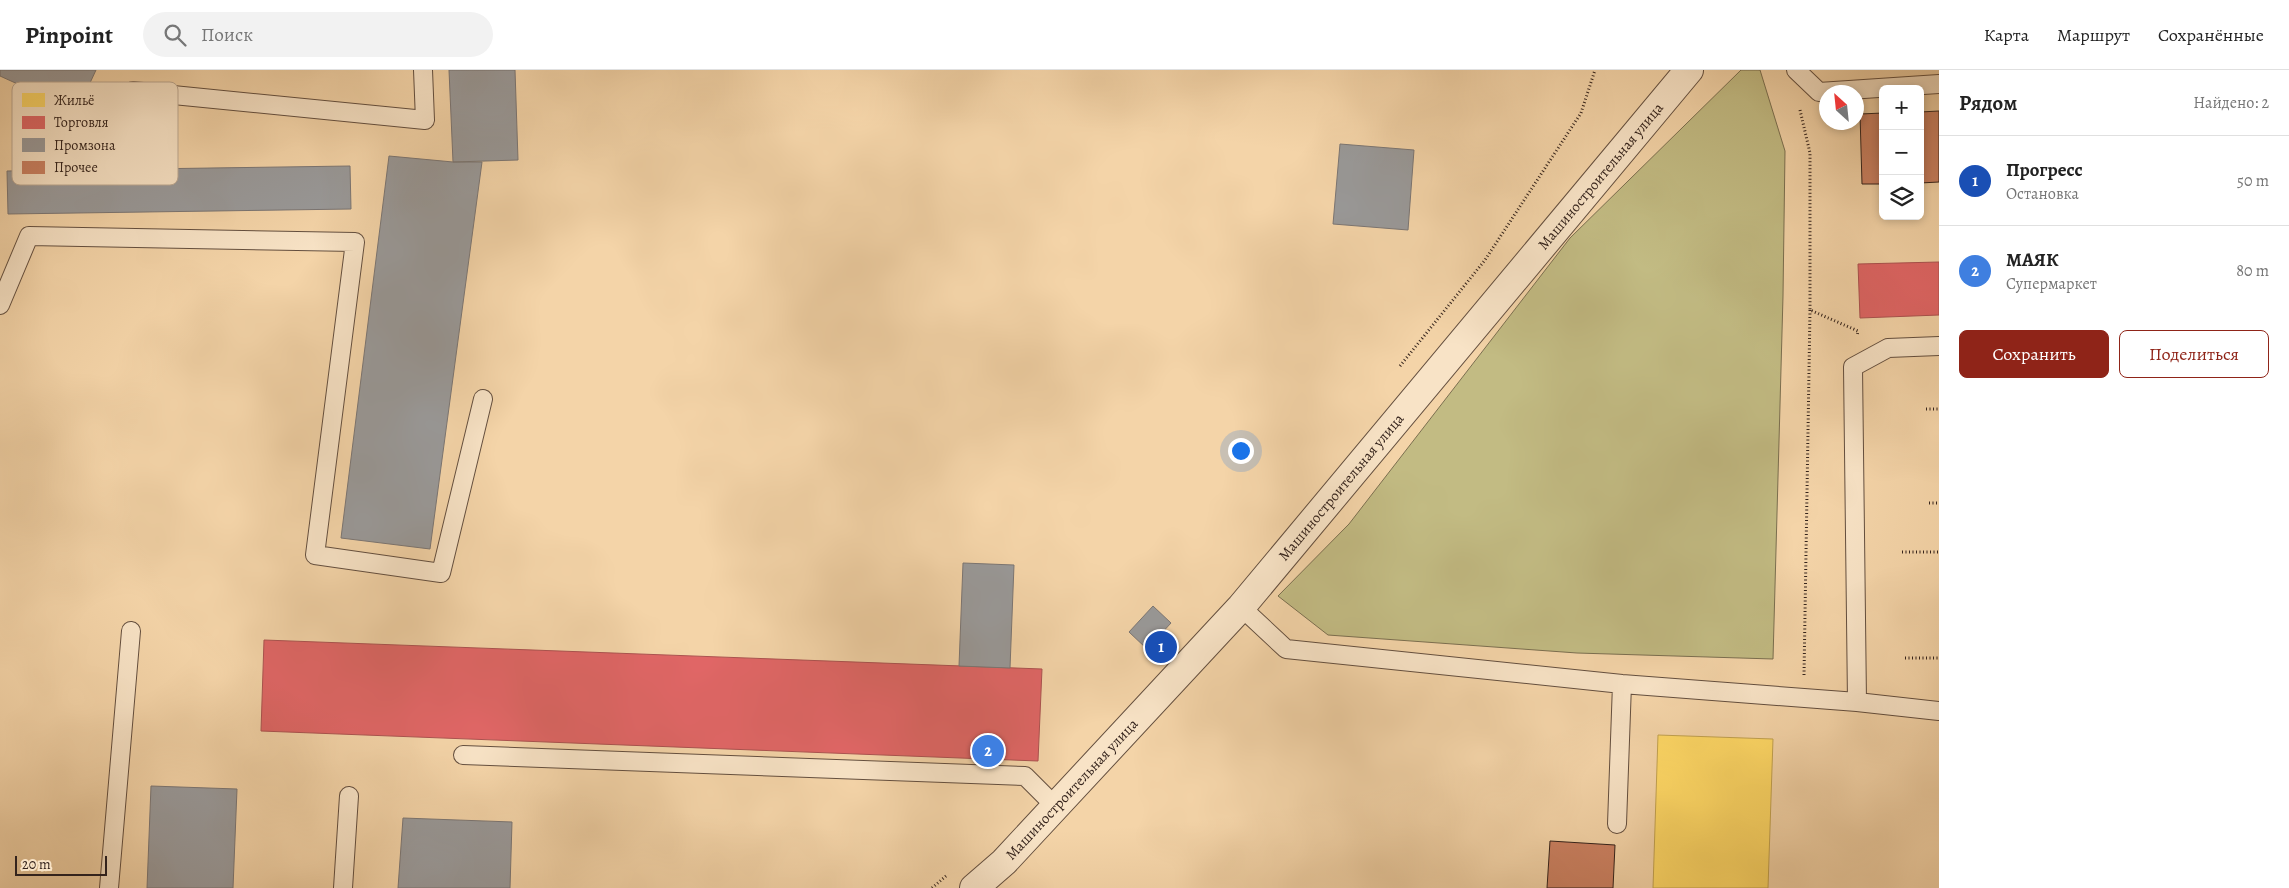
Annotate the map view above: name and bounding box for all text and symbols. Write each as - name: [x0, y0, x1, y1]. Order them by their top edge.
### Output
- search box: [143, 12, 493, 57]
- text: Pinpoint: [25, 19, 113, 51]
- icon: search: [161, 21, 189, 49]
- text: Поиск: [201, 22, 253, 48]
- text: Карта: [1984, 23, 2029, 47]
- text: Маршрут: [2057, 23, 2130, 47]
- text: Сохранённые: [2158, 23, 2264, 47]
- legend: [12, 82, 178, 185]
- north arrow: [1819, 85, 1864, 130]
- map controls: [1879, 85, 1924, 220]
- button: +: [1879, 85, 1924, 130]
- text: Рядом: [1959, 89, 2017, 117]
- text: Жильё: [54, 91, 94, 110]
- text: Найдено: 2: [2193, 92, 2269, 114]
- street label: Машиностроительная улица: [1533, 98, 1668, 254]
- text: Торговля: [54, 113, 109, 132]
- button: −: [1879, 130, 1924, 175]
- text: Промзона: [54, 136, 116, 155]
- text: Прогресс: [2006, 157, 2083, 183]
- text: Прочее: [54, 158, 98, 177]
- text: 1: [1972, 170, 1978, 192]
- text: 50 m: [2237, 170, 2269, 192]
- button: layers: [1879, 175, 1924, 220]
- text: Остановка: [2006, 183, 2079, 205]
- text: МАЯК: [2006, 247, 2059, 273]
- text: 2: [1971, 260, 1979, 282]
- text: 80 m: [2236, 260, 2269, 282]
- text: Супермаркет: [2006, 273, 2097, 295]
- button: Сохранить: [1959, 330, 2109, 378]
- button: Поделиться: [2119, 330, 2269, 378]
- street label: Машиностроительная улица: [1274, 409, 1408, 565]
- your location: [1228, 438, 1254, 464]
- pin: 1: [1145, 628, 1177, 666]
- street label: Машиностроительная улица: [1001, 714, 1142, 864]
- pin: 2: [972, 732, 1004, 770]
- scale bar: [15, 853, 108, 876]
- text: 20 m: [22, 855, 51, 874]

